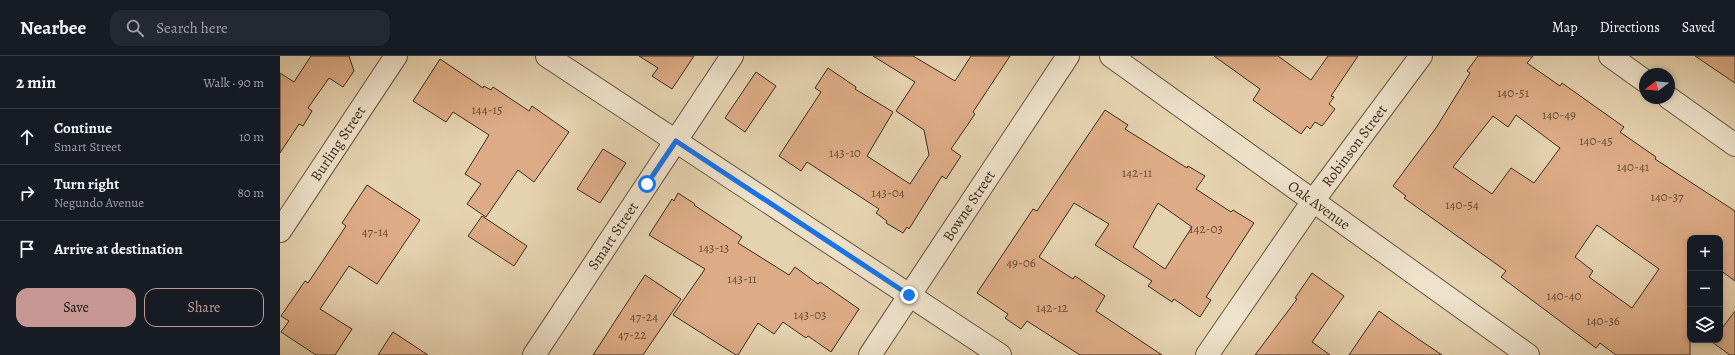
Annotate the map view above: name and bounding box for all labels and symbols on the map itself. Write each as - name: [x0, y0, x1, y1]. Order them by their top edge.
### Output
- north arrow: [1639, 68, 1675, 104]
- house number: 140-51: [1497, 84, 1530, 101]
- street label: Robinson Street: [1317, 100, 1392, 191]
- house number: 144-15: [471, 101, 503, 118]
- street label: Burling Street: [306, 102, 370, 185]
- house number: 140-49: [1542, 106, 1576, 123]
- house number: 140-45: [1579, 132, 1613, 149]
- house number: 143-10: [829, 144, 861, 161]
- house number: 140-41: [1617, 158, 1650, 175]
- house number: 142-11: [1122, 164, 1153, 181]
- street label: Bowne Street: [938, 166, 1000, 245]
- route start: [638, 175, 656, 193]
- street label: Oak Avenue: [1284, 176, 1355, 235]
- house number: 143-04: [871, 184, 905, 201]
- house number: 140-37: [1650, 188, 1684, 205]
- house number: 140-54: [1445, 196, 1479, 213]
- street label: Smart Street: [583, 198, 643, 274]
- house number: 142-03: [1189, 220, 1223, 237]
- house number: 47-14: [362, 223, 388, 240]
- house number: 143-13: [699, 239, 729, 256]
- house number: 49-06: [1006, 254, 1036, 271]
- house number: 143-11: [727, 270, 757, 287]
- route end: [900, 286, 918, 304]
- house number: 140-40: [1546, 287, 1582, 304]
- house number: 142-12: [1036, 299, 1068, 316]
- house number: 143-03: [793, 306, 827, 323]
- house number: 47-24: [630, 308, 658, 325]
- house number: 140-36: [1586, 312, 1620, 329]
- house number: 47-22: [618, 326, 646, 343]

